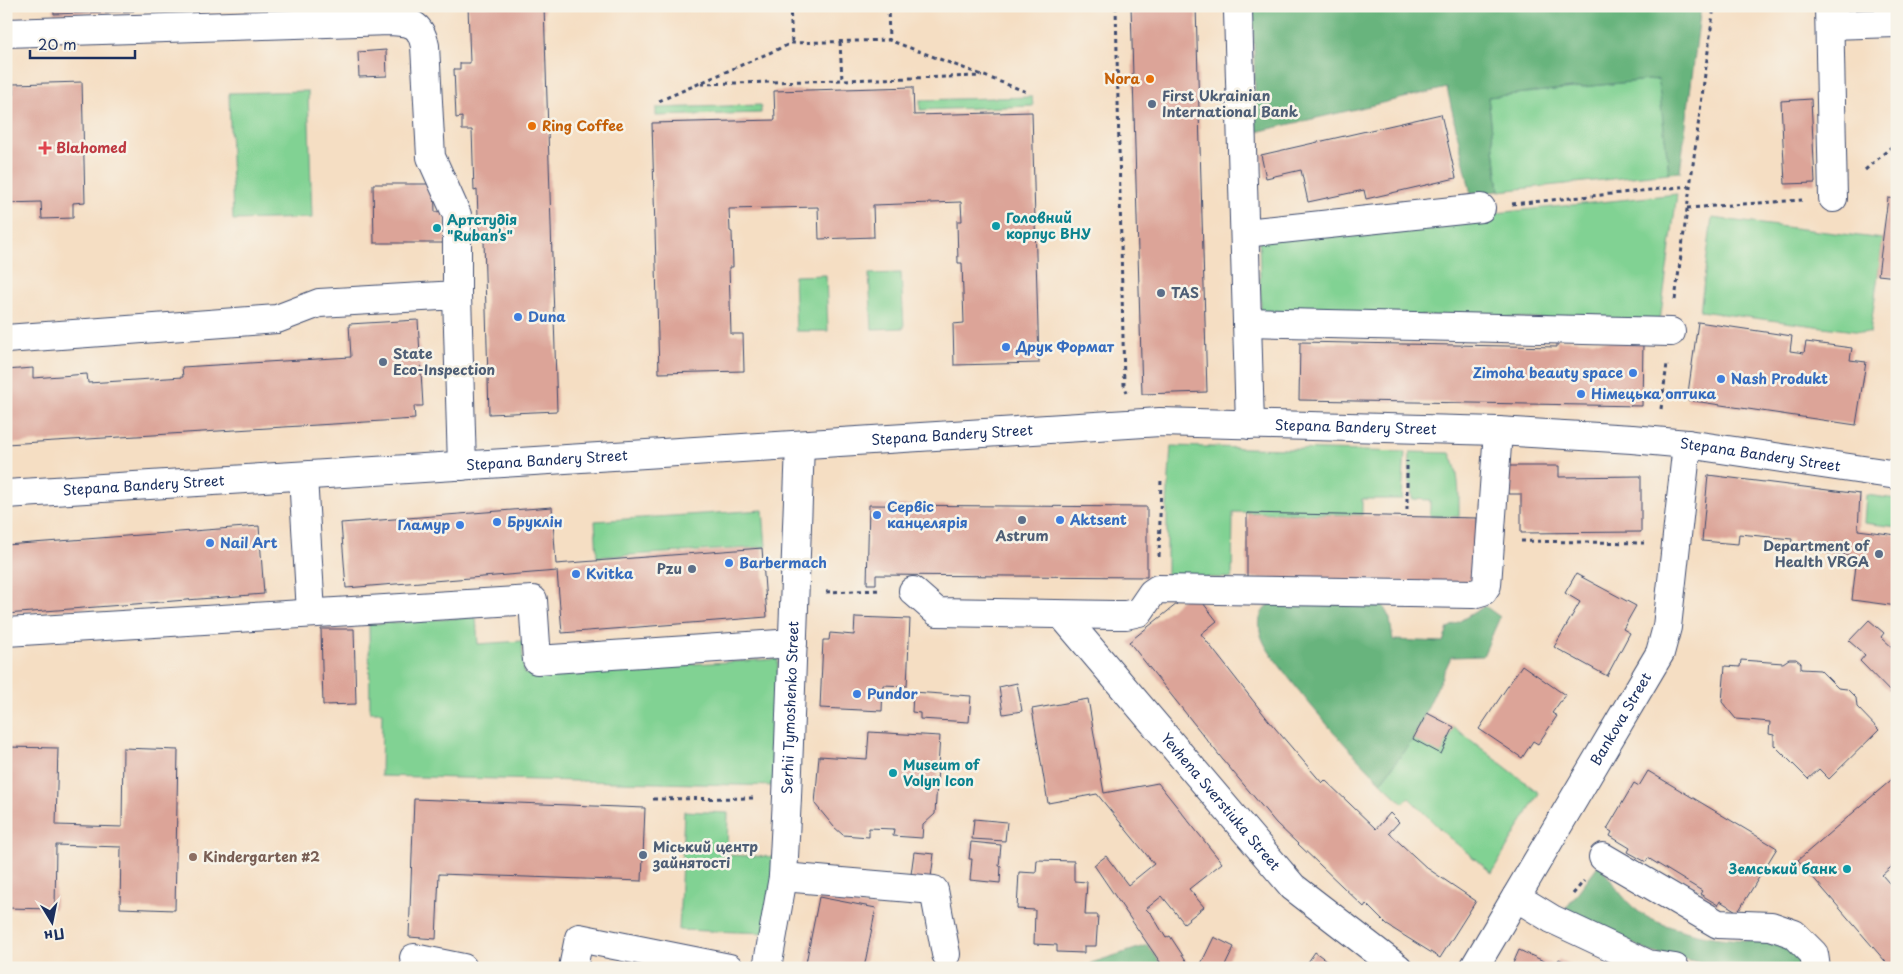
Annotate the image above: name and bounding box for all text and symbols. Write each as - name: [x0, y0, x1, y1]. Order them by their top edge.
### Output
- scale bar: [30, 28, 135, 60]
- text: 20 m: [38, 32, 77, 55]
- place label: Nora: [1104, 68, 1140, 89]
- marker: Nora: [1144, 73, 1156, 85]
- place label: First Ukrainian International Bank: [1162, 85, 1299, 122]
- marker: First Ukrainian International Bank: [1146, 98, 1158, 110]
- place label: Ring Coffee: [542, 115, 624, 136]
- marker: Ring Coffee: [526, 120, 538, 132]
- place label: Blahomed: [56, 137, 127, 158]
- marker: Blahomed: [38, 141, 52, 155]
- place label: Головний корпус ВНУ: [1006, 207, 1091, 244]
- place label: Артстудія "Ruban’s": [447, 209, 517, 246]
- marker: Головний корпус ВНУ: [990, 220, 1002, 232]
- marker: Артстудія "Ruban’s": [431, 222, 443, 234]
- place label: TAS: [1171, 282, 1199, 303]
- marker: TAS: [1155, 287, 1167, 299]
- place label: Duna: [528, 306, 566, 327]
- marker: Duna: [512, 311, 524, 323]
- place label: Друк Формат: [1015, 336, 1115, 357]
- marker: Друк Формат: [1000, 341, 1012, 353]
- place label: State Eco-Inspection: [393, 343, 495, 380]
- marker: State Eco-Inspection: [377, 356, 389, 368]
- place label: Zimoha beauty space: [1473, 362, 1623, 383]
- marker: Zimoha beauty space: [1627, 367, 1639, 379]
- place label: Nash Produkt: [1731, 368, 1828, 389]
- marker: Nash Produkt: [1715, 373, 1727, 385]
- place label: Німецька оптика: [1591, 383, 1717, 404]
- marker: Німецька оптика: [1575, 388, 1587, 400]
- street label: Stepana Bandery Street: [1275, 414, 1437, 439]
- street label: Stepana Bandery Street: [871, 419, 1034, 450]
- street label: Stepana Bandery Street: [1679, 432, 1842, 477]
- street label: Stepana Bandery Street: [466, 444, 629, 475]
- street label: Stepana Bandery Street: [62, 469, 225, 500]
- place label: Сервіс канцелярія: [887, 496, 968, 533]
- marker: Сервіс канцелярія: [871, 509, 883, 521]
- place label: Aktsent: [1069, 509, 1127, 530]
- place label: Бруклін: [507, 511, 563, 532]
- place label: Гламур: [398, 514, 450, 535]
- marker: Astrum: [1016, 514, 1028, 526]
- marker: Aktsent: [1054, 514, 1066, 526]
- marker: Бруклін: [491, 516, 503, 528]
- marker: Гламур: [454, 519, 466, 531]
- place label: Astrum: [995, 525, 1048, 546]
- place label: Nail Art: [220, 532, 278, 553]
- place label: Department of Health VRGA: [1763, 535, 1870, 572]
- marker: Nail Art: [204, 537, 216, 549]
- marker: Department of Health VRGA: [1873, 548, 1885, 560]
- place label: Barbermach: [739, 552, 827, 573]
- marker: Barbermach: [723, 557, 735, 569]
- place label: Pzu: [657, 558, 682, 579]
- place label: Kvitka: [586, 563, 634, 584]
- marker: Pzu: [686, 563, 698, 575]
- marker: Kvitka: [570, 568, 582, 580]
- street label: Serhii Tymoshenko Street: [776, 620, 804, 794]
- street label: Bankova Street: [1585, 668, 1656, 769]
- place label: Pundor: [867, 683, 918, 704]
- marker: Pundor: [851, 688, 863, 700]
- street label: Yevhena Sverstiuka Street: [1156, 728, 1286, 875]
- place label: Museum of Volyn Icon: [903, 754, 981, 791]
- marker: Museum of Volyn Icon: [887, 767, 899, 779]
- place label: Міський центр зайнятості: [652, 836, 758, 873]
- place label: Kindergarten #2: [203, 846, 320, 867]
- marker: Міський центр зайнятості: [637, 849, 649, 861]
- marker: Kindergarten #2: [187, 851, 199, 863]
- place label: Земський банк: [1728, 858, 1837, 879]
- marker: Земський банк: [1841, 863, 1853, 875]
- north arrow: [28, 896, 78, 946]
- text: Пн: [43, 923, 66, 947]

